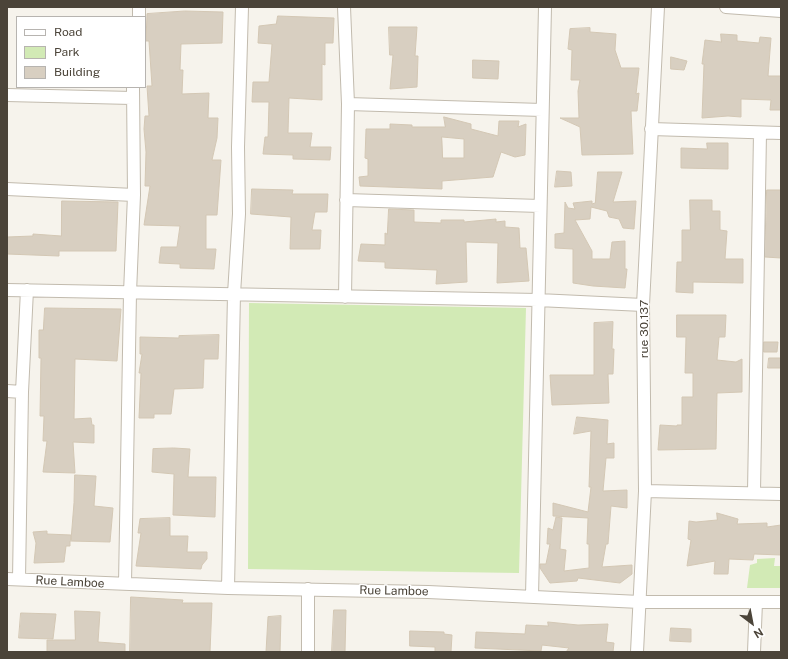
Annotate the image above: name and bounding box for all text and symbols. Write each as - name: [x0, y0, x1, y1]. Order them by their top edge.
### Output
- legend: [16, 16, 146, 88]
- text: Road: [54, 25, 82, 39]
- text: Park: [54, 45, 80, 59]
- text: Building: [54, 65, 100, 79]
- street label: rue 30.137: [637, 300, 651, 358]
- street label: Rue Lamboe: [35, 573, 105, 591]
- street label: Rue Lamboe: [359, 583, 429, 599]
- north arrow: [732, 603, 772, 643]
- text: N: [752, 626, 765, 641]

